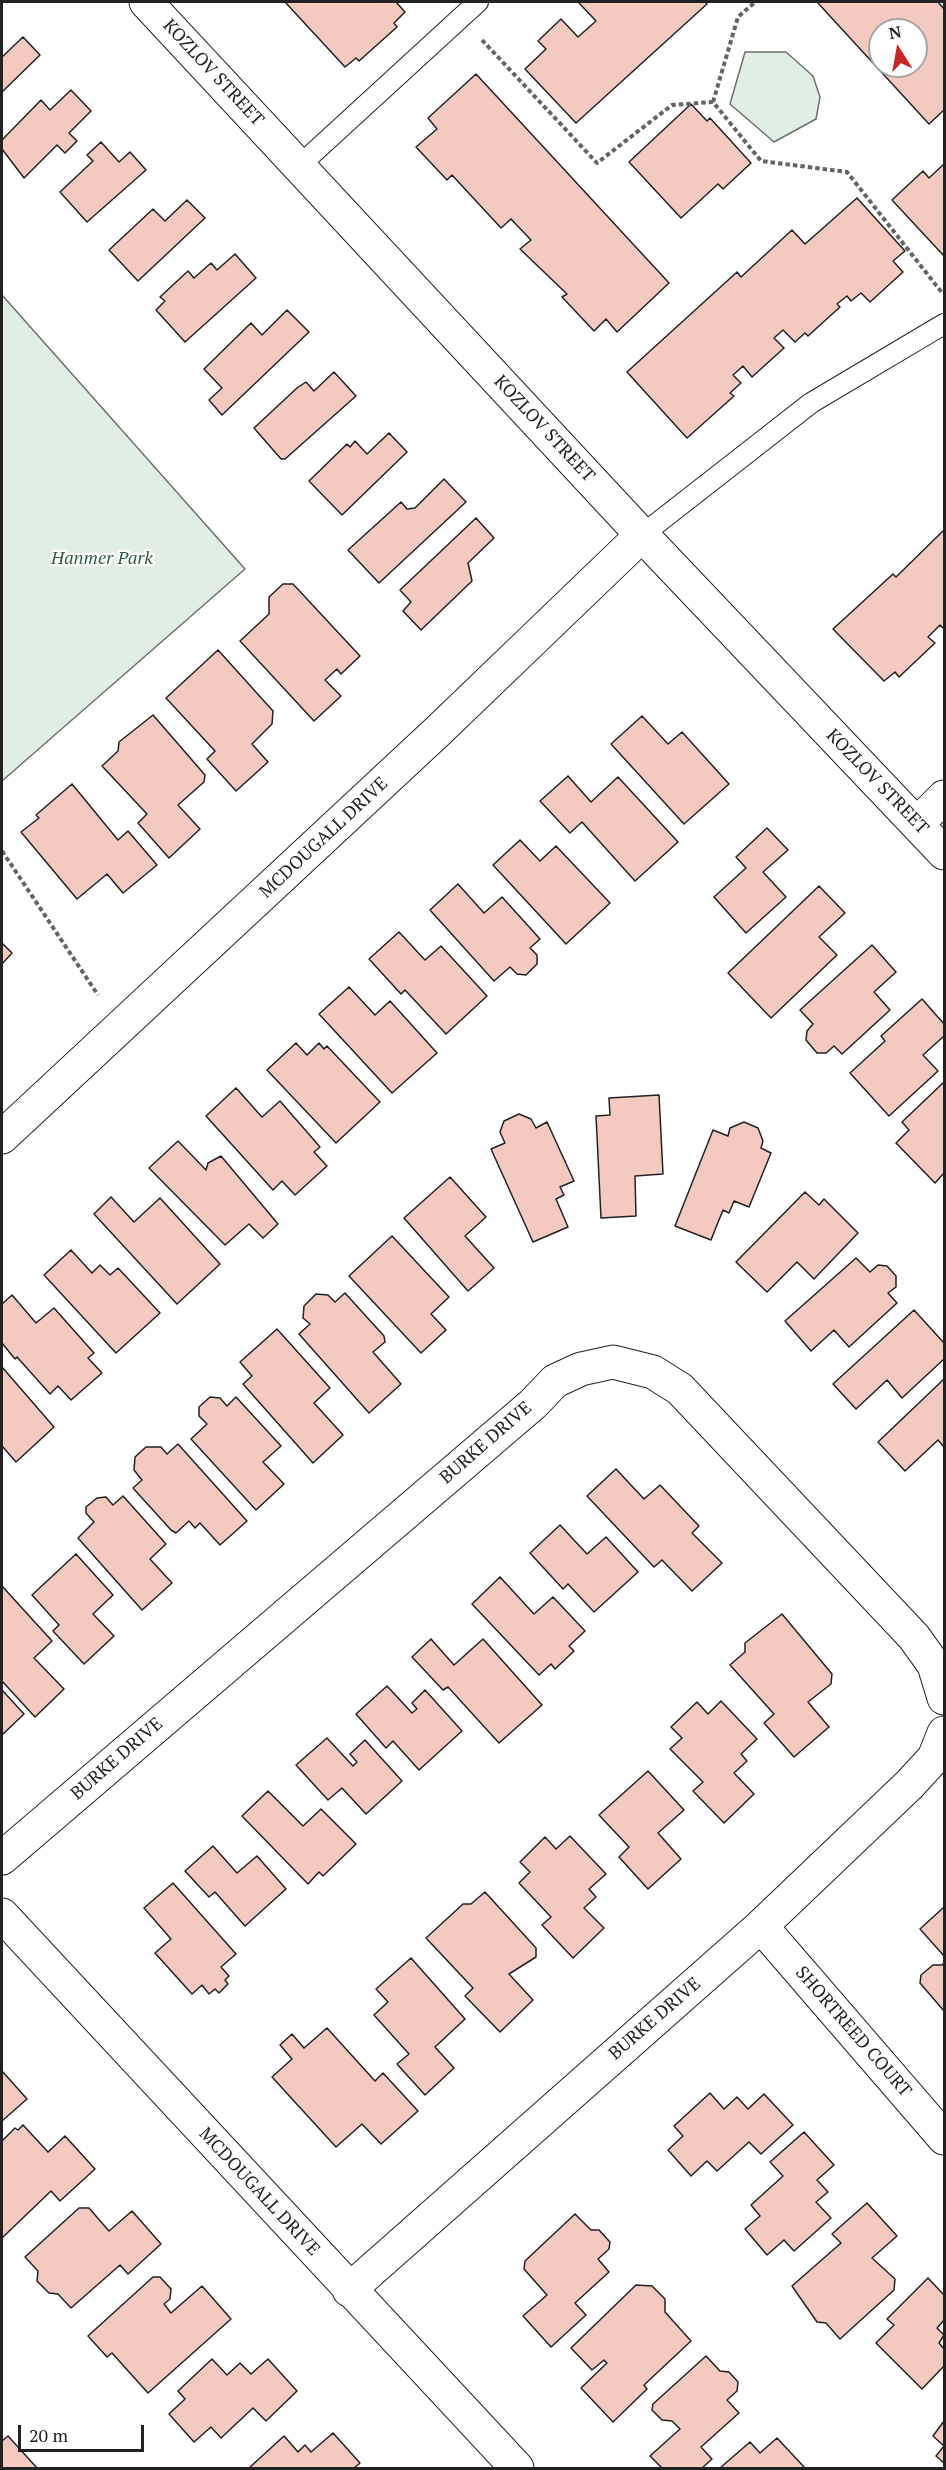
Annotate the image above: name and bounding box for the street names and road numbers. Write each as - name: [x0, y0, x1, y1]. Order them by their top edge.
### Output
- street label: KOZLOV STREET: [158, 15, 268, 131]
- street label: KOZLOV STREET: [489, 371, 599, 487]
- street label: KOZLOV STREET: [821, 725, 933, 839]
- street label: MCDOUGALL DRIVE: [255, 773, 393, 903]
- street label: BURKE DRIVE: [436, 1397, 536, 1489]
- street label: BURKE DRIVE: [67, 1713, 167, 1805]
- street label: SHORTREED COURT: [791, 1962, 915, 2102]
- street label: BURKE DRIVE: [605, 1973, 705, 2065]
- street label: MCDOUGALL DRIVE: [194, 2123, 324, 2261]

